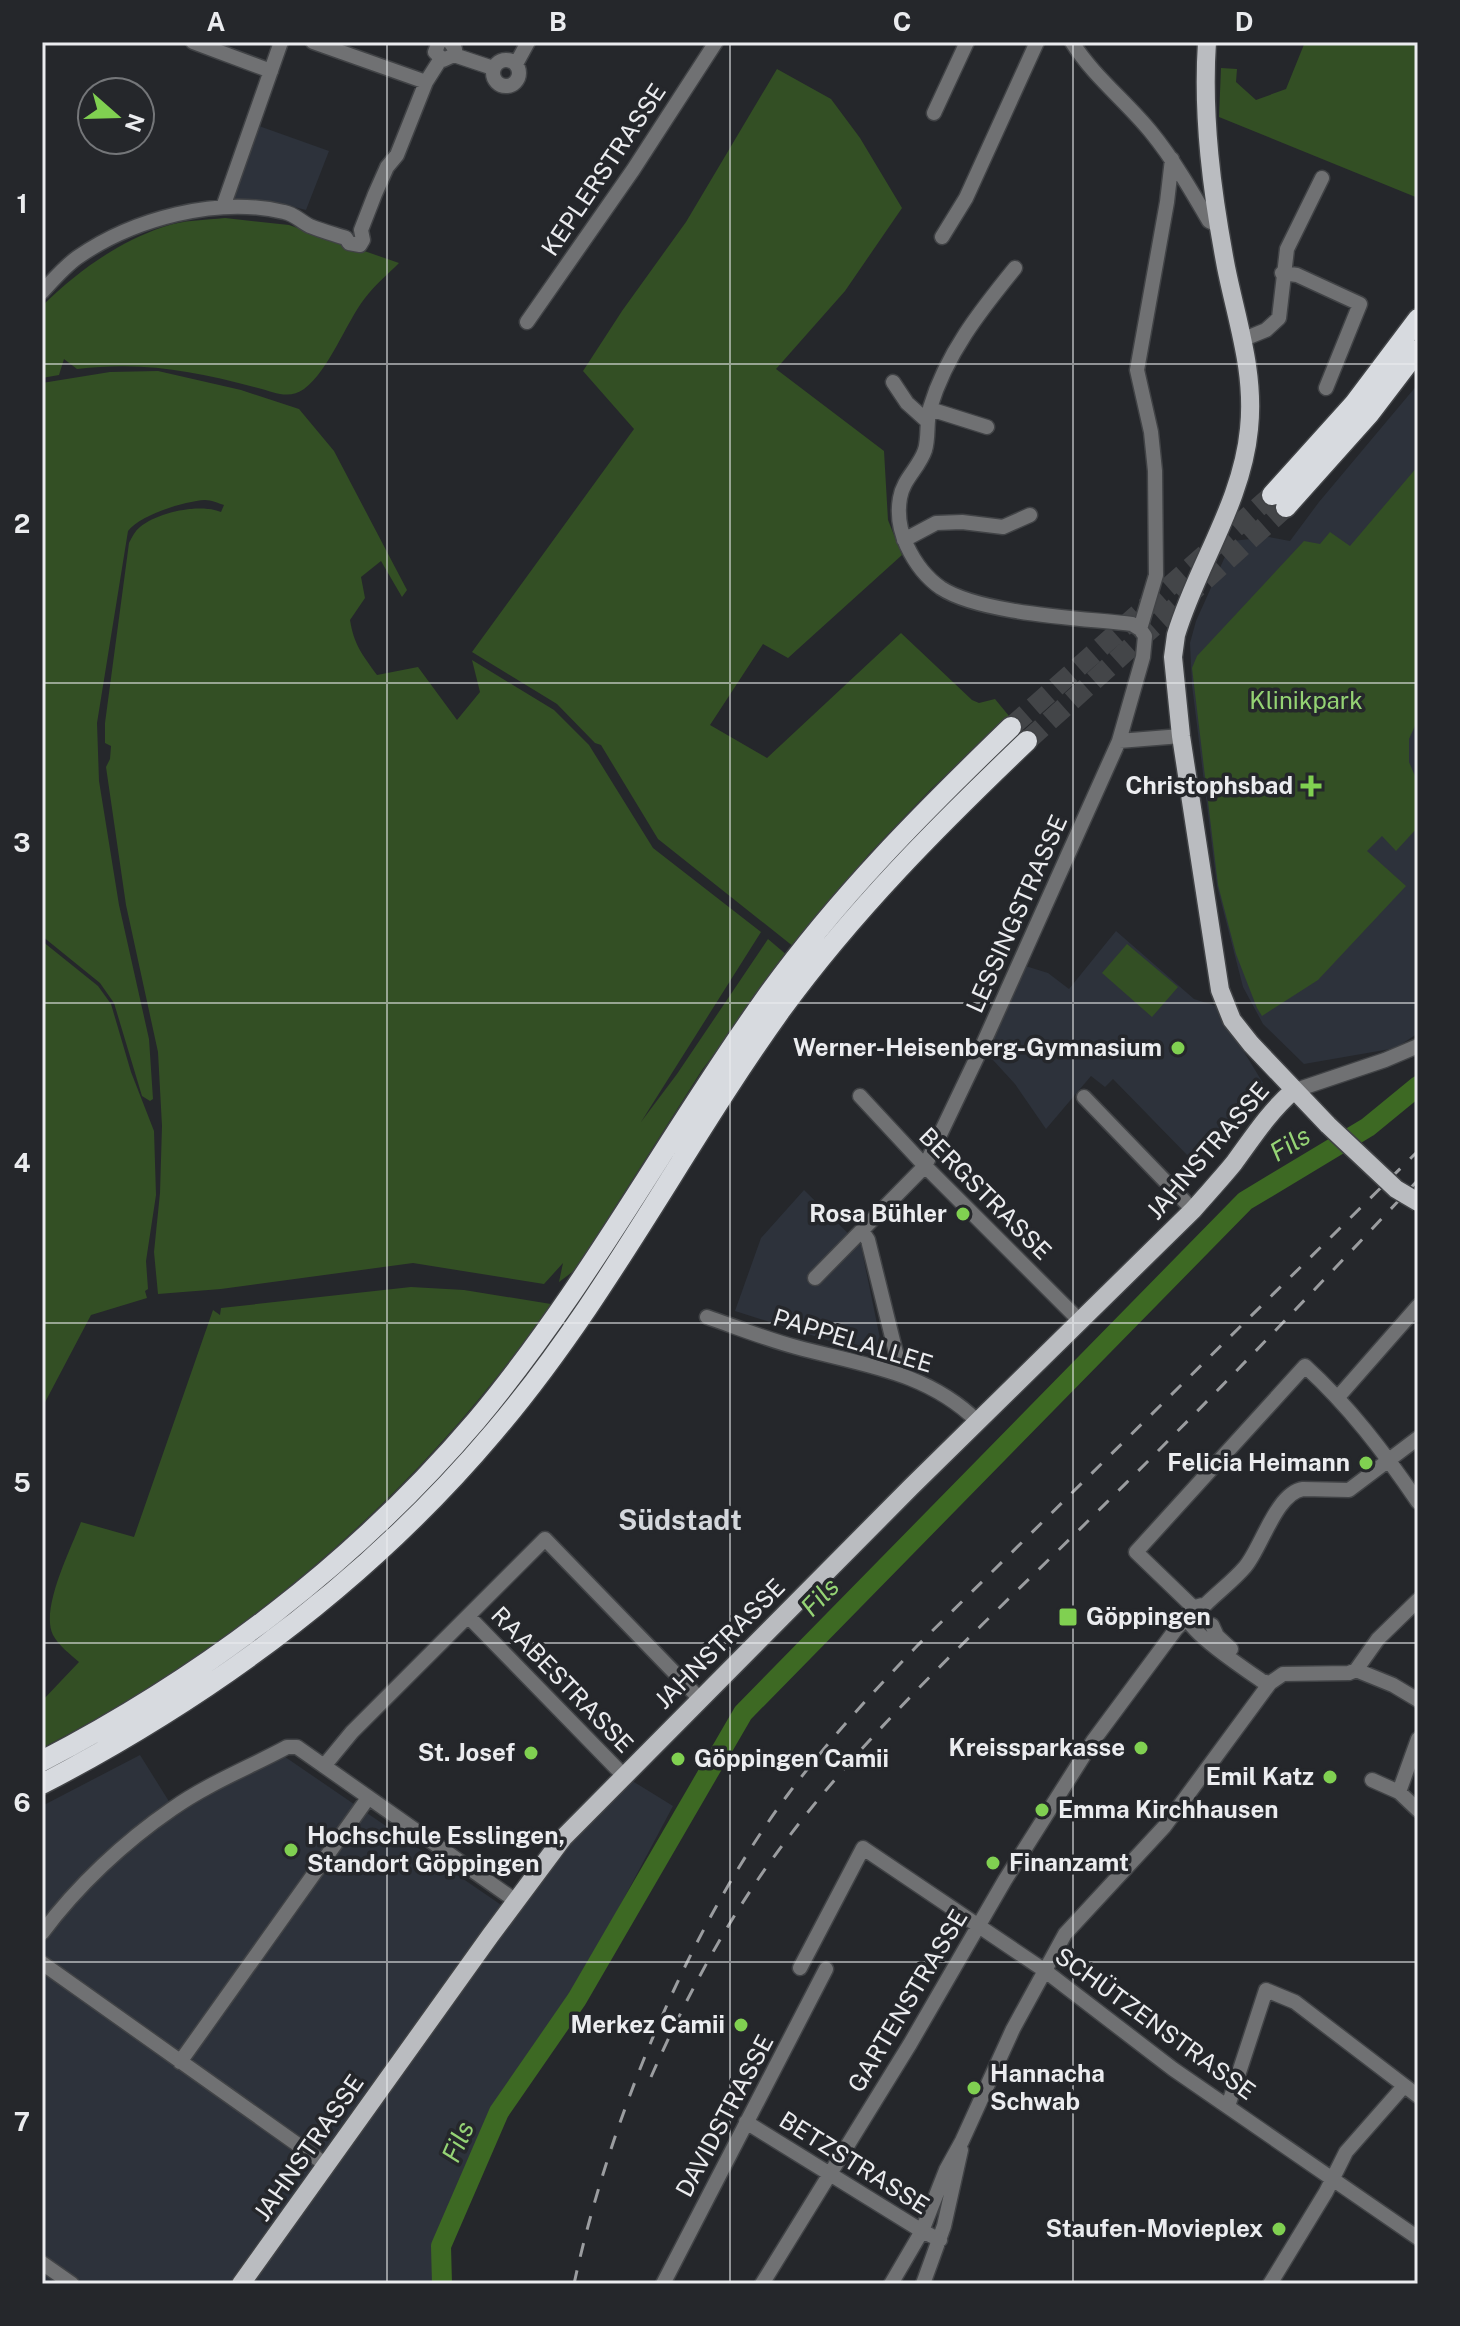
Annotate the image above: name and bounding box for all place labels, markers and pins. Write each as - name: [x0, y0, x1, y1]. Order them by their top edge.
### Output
- place label: Christophsbad: [1125, 771, 1293, 799]
- marker: Christophsbad: [1300, 775, 1322, 797]
- place label: Werner-Heisenberg-Gymnasium: [793, 1033, 1162, 1061]
- marker: Werner-Heisenberg-Gymnasium: [1169, 1039, 1187, 1057]
- place label: Rosa Bühler: [809, 1199, 947, 1227]
- marker: Rosa Bühler: [954, 1205, 972, 1223]
- place label: Felicia Heimann: [1167, 1448, 1350, 1476]
- marker: Felicia Heimann: [1357, 1454, 1375, 1472]
- place label: Göppingen: [1086, 1602, 1211, 1630]
- marker: Göppingen: [1057, 1606, 1079, 1628]
- place label: Kreissparkasse: [948, 1733, 1125, 1761]
- place label: St. Josef: [418, 1738, 515, 1766]
- marker: Kreissparkasse: [1132, 1739, 1150, 1757]
- marker: St. Josef: [522, 1744, 540, 1762]
- place label: Göppingen Camii: [694, 1744, 889, 1772]
- marker: Göppingen Camii: [669, 1750, 687, 1768]
- place label: Emil Katz: [1206, 1762, 1314, 1790]
- marker: Emil Katz: [1321, 1768, 1339, 1786]
- place label: Emma Kirchhausen: [1058, 1795, 1279, 1823]
- marker: Emma Kirchhausen: [1033, 1801, 1051, 1819]
- place label: Hochschule Esslingen, Standort Göppingen: [307, 1821, 565, 1877]
- marker: Hochschule Esslingen, Standort Göppingen: [282, 1841, 300, 1859]
- place label: Finanzamt: [1009, 1848, 1129, 1876]
- marker: Finanzamt: [984, 1854, 1002, 1872]
- place label: Merkez Camii: [571, 2010, 725, 2038]
- marker: Merkez Camii: [732, 2016, 750, 2034]
- place label: Hannacha Schwab: [990, 2059, 1105, 2115]
- marker: Hannacha Schwab: [965, 2079, 983, 2097]
- place label: Staufen-Movieplex: [1045, 2214, 1263, 2242]
- marker: Staufen-Movieplex: [1270, 2220, 1288, 2238]

